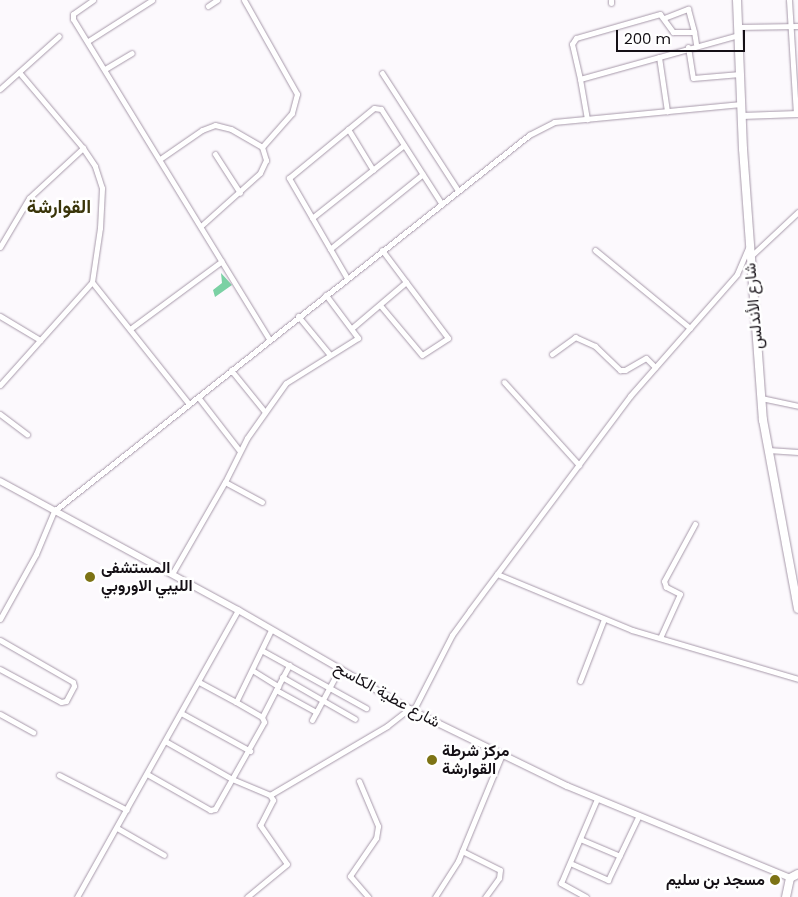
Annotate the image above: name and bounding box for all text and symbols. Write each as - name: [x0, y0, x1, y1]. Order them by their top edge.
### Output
- scale bar: [618, 20, 747, 52]
- text: 200 m: [624, 28, 671, 49]
- district label: القوارشة: [27, 196, 91, 218]
- street label: شارع الأندلس: [741, 262, 767, 350]
- place label: المستشفی الليبي الاوروبي: [101, 558, 193, 596]
- marker: المستشفی الليبي الاوروبي: [83, 570, 97, 584]
- street label: شارع عطية الكاسح: [331, 658, 443, 732]
- place label: مركز شرطة القوارشة: [442, 741, 510, 779]
- marker: مركز شرطة القوارشة: [426, 754, 438, 766]
- place label: مسجد بن سليم: [666, 870, 765, 890]
- marker: مسجد بن سليم: [769, 874, 781, 886]

